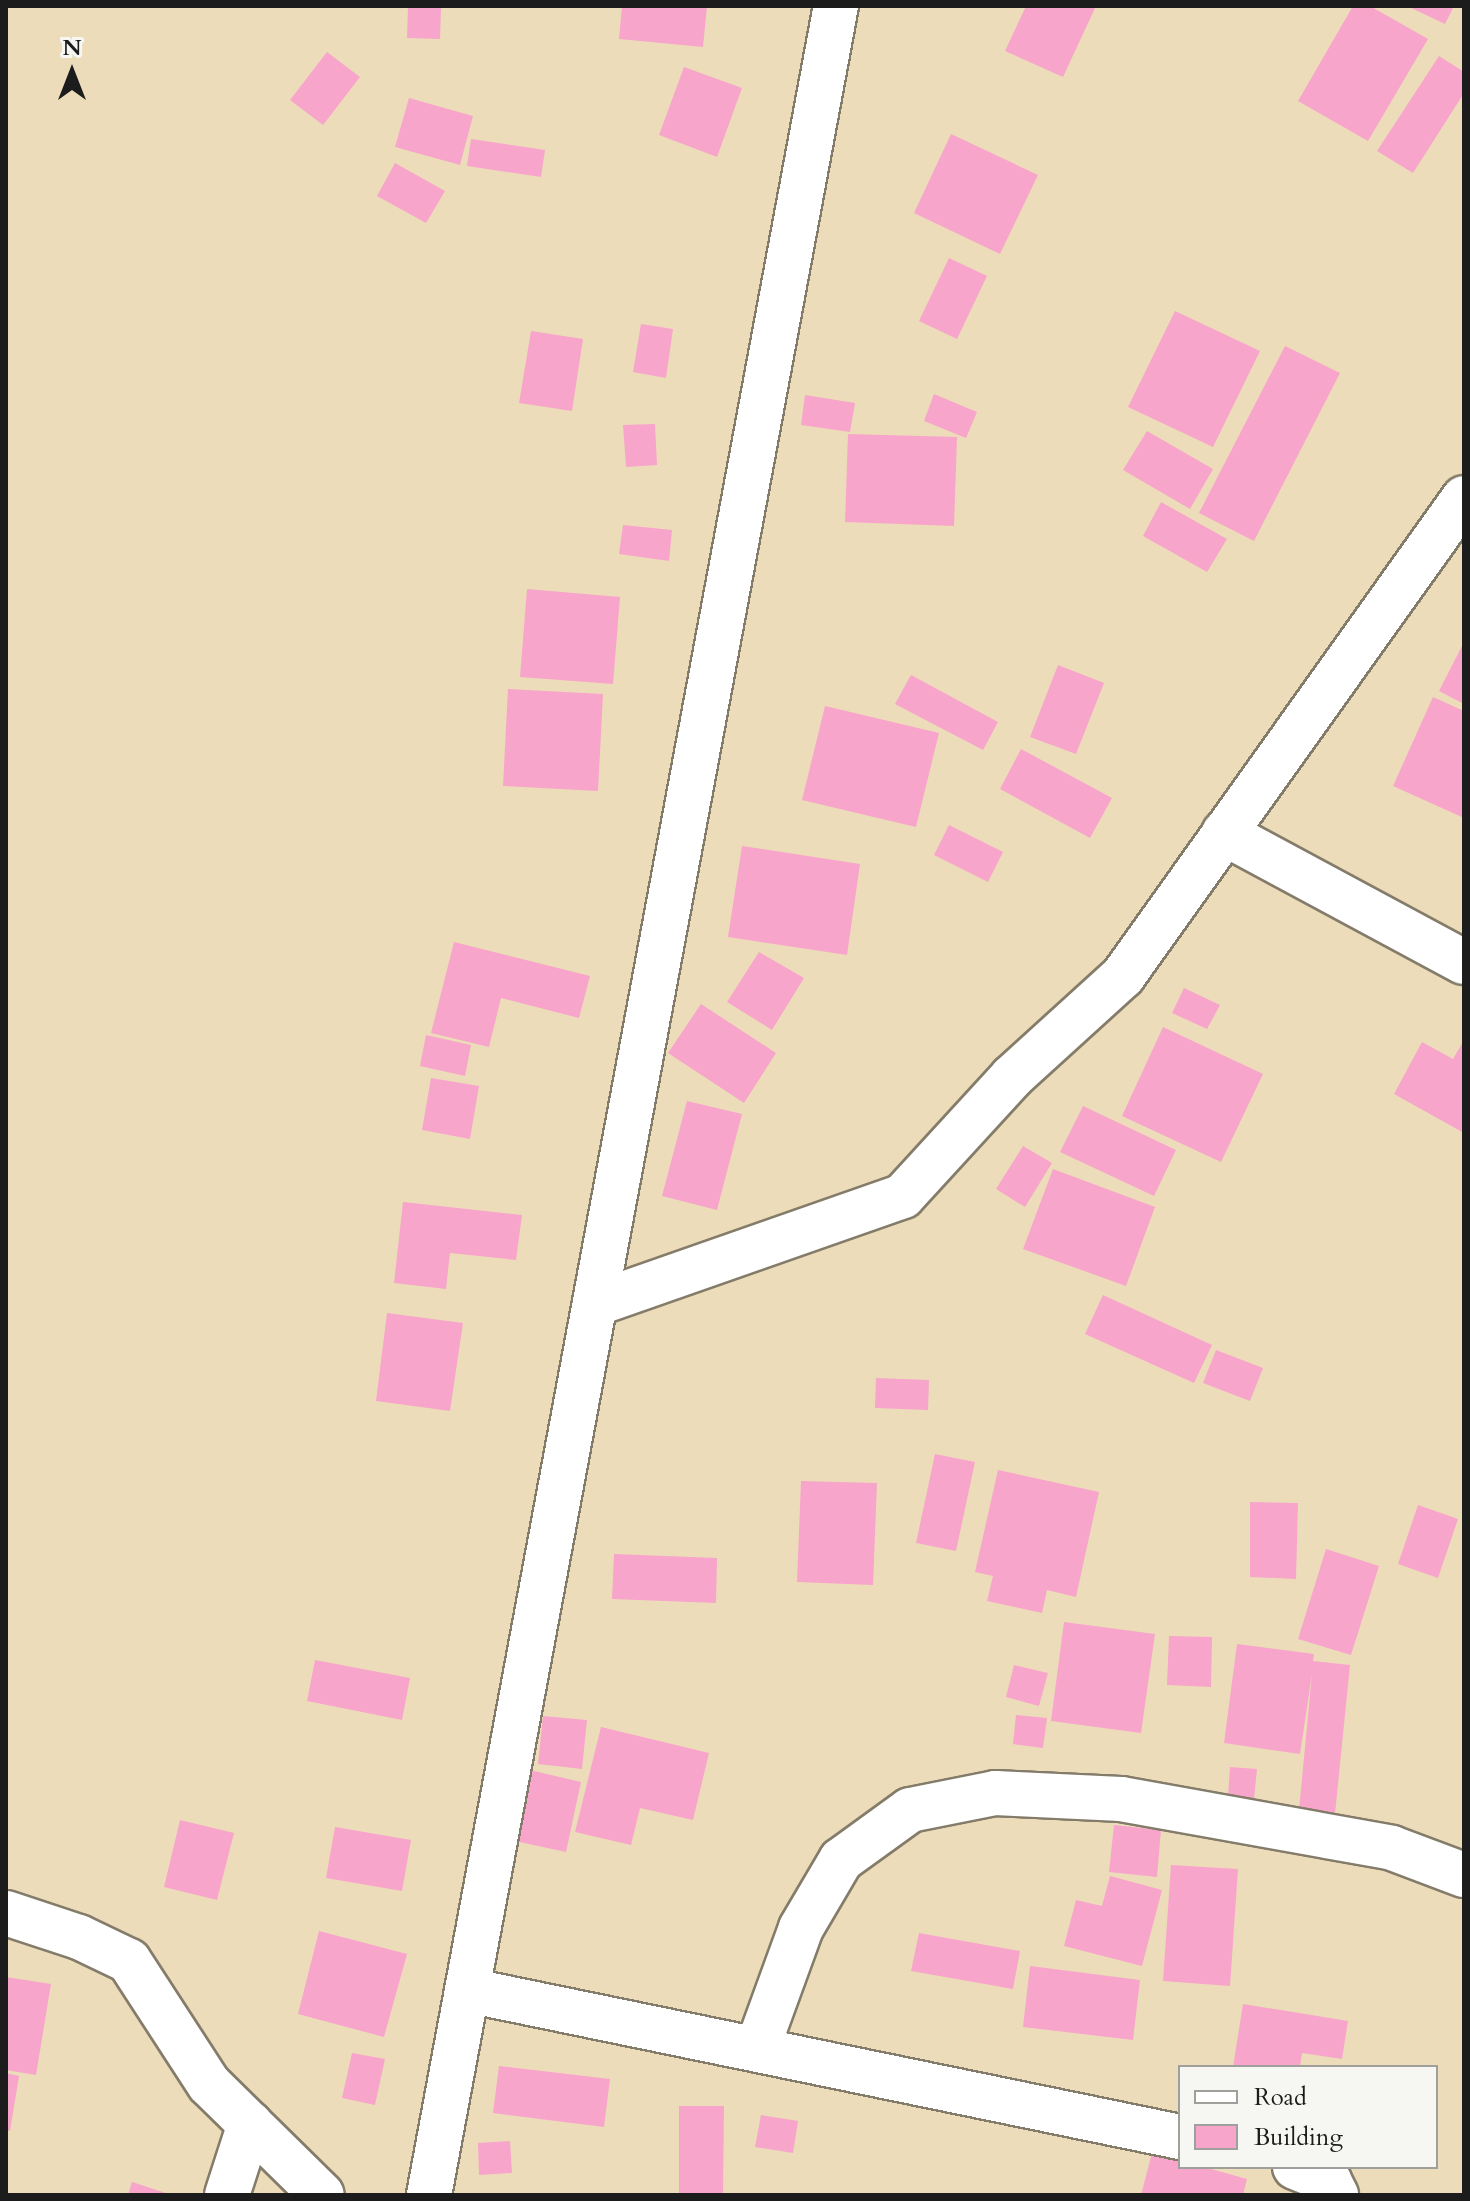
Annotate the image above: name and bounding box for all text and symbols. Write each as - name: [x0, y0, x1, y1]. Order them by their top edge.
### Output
- north arrow: [32, 32, 112, 112]
- text: N: [62, 33, 82, 63]
- legend: [1178, 2065, 1438, 2169]
- text: Road: [1254, 2081, 1307, 2114]
- text: Building: [1254, 2121, 1343, 2154]

